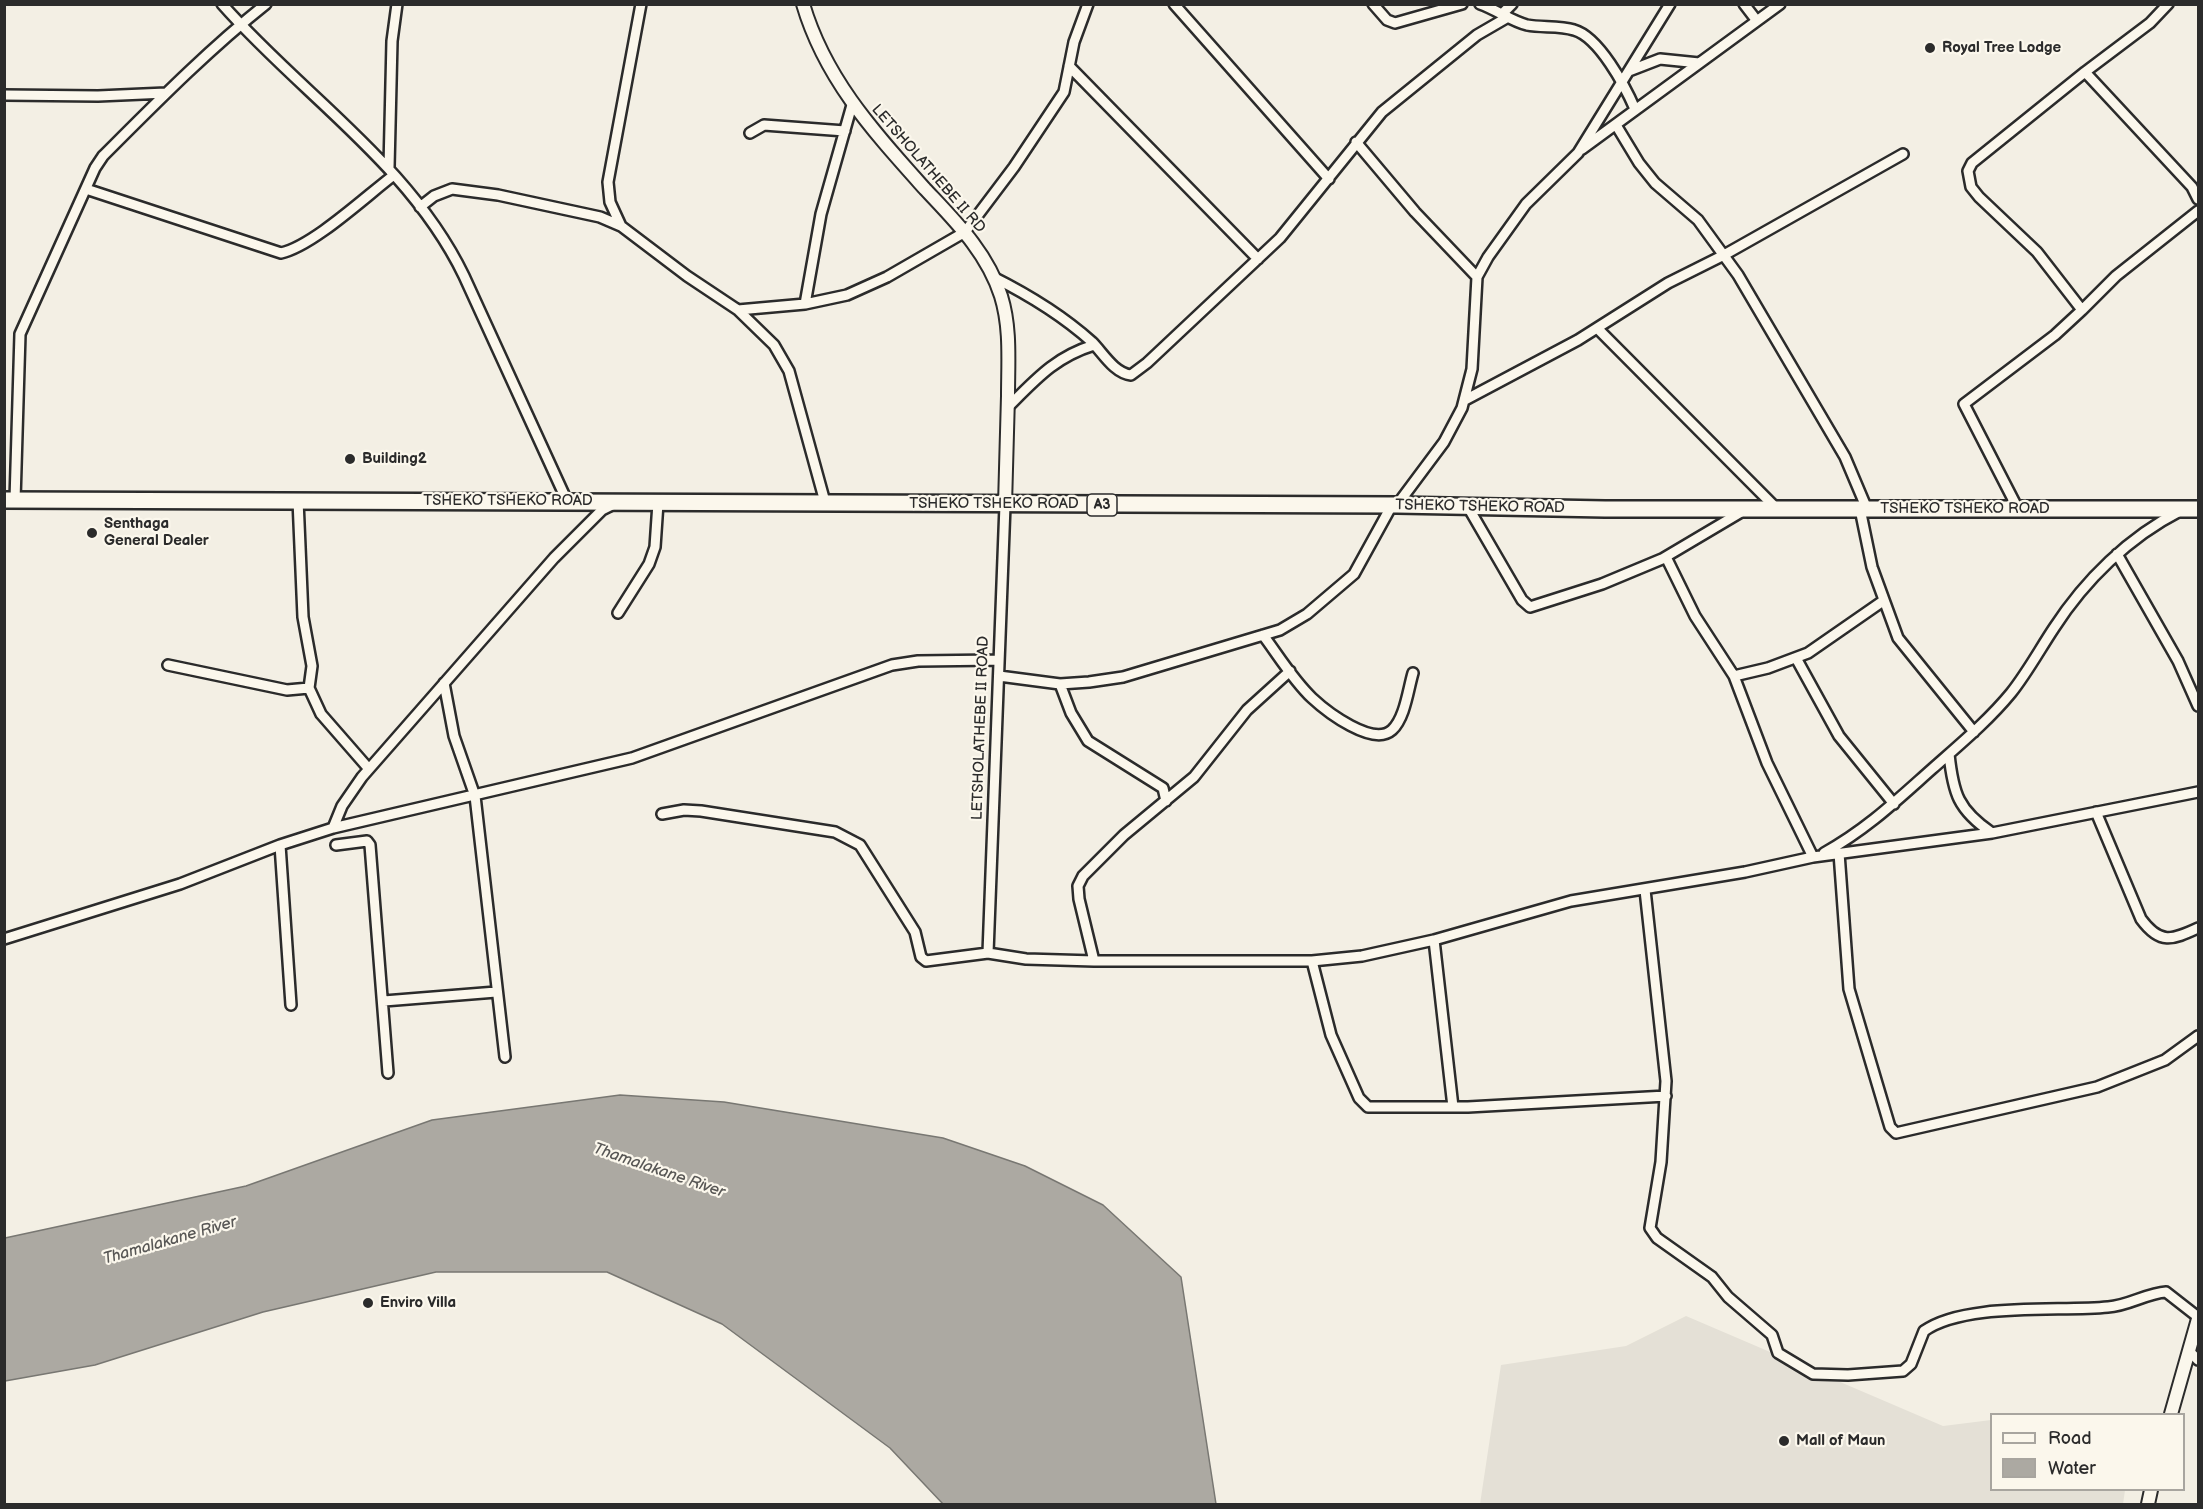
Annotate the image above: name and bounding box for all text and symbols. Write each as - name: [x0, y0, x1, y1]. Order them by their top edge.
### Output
- place label: Royal Tree Lodge: [1942, 39, 2061, 57]
- marker: Royal Tree Lodge: [1923, 41, 1937, 55]
- street label: LETSHOLATHEBE II RD: [867, 101, 989, 237]
- place label: Building2: [362, 450, 427, 468]
- marker: Building2: [343, 452, 357, 466]
- street label: TSHEKO TSHEKO ROAD: [423, 492, 593, 510]
- road number: A3: [1087, 494, 1117, 516]
- street label: TSHEKO TSHEKO ROAD: [909, 495, 1079, 513]
- street label: TSHEKO TSHEKO ROAD: [1395, 497, 1565, 517]
- street label: TSHEKO TSHEKO ROAD: [1880, 500, 2050, 518]
- place label: Senthaga General Dealer: [104, 515, 209, 550]
- marker: Senthaga General Dealer: [85, 526, 99, 540]
- street label: LETSHOLATHEBE II ROAD: [969, 636, 993, 820]
- water label: Thamalakane River: [591, 1140, 727, 1202]
- water label: Thamalakane River: [101, 1213, 239, 1269]
- place label: Enviro Villa: [380, 1294, 456, 1312]
- marker: Enviro Villa: [361, 1296, 375, 1310]
- legend: [1990, 1413, 2185, 1491]
- text: Road: [2048, 1428, 2092, 1449]
- place label: Mall of Maun: [1796, 1432, 1885, 1450]
- marker: Mall of Maun: [1777, 1434, 1791, 1448]
- text: Water: [2048, 1458, 2096, 1479]

